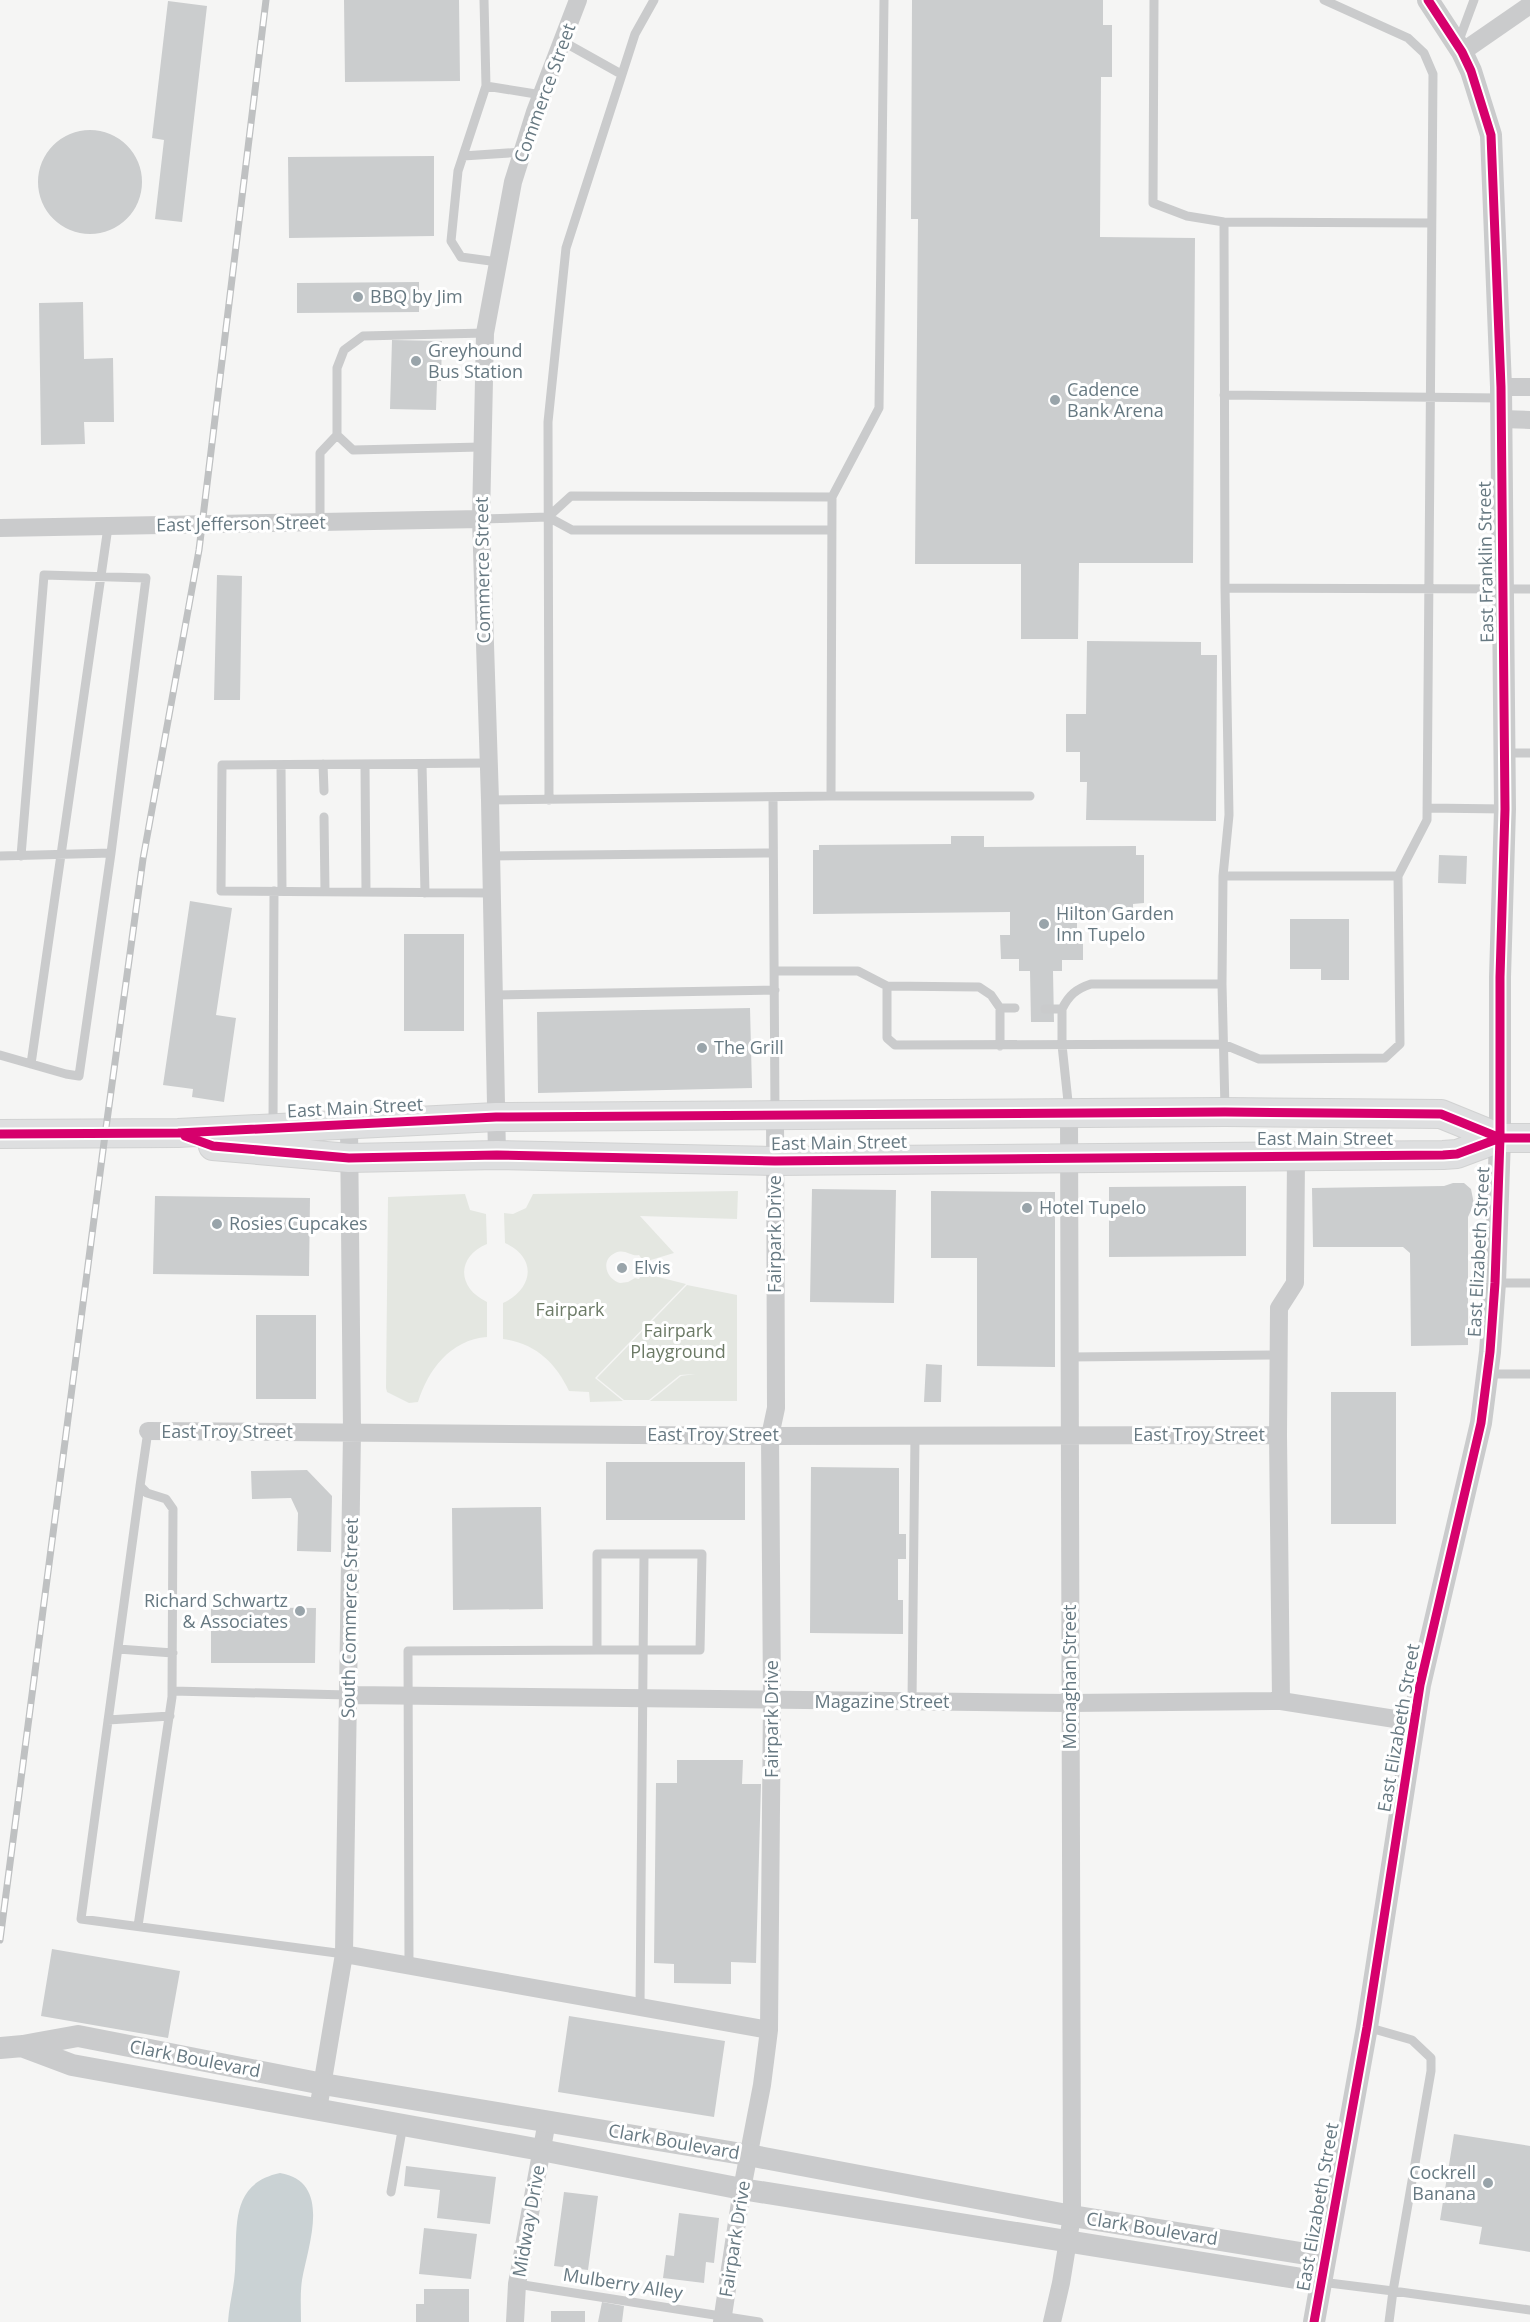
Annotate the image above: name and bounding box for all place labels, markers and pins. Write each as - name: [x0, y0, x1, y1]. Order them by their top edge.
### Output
- place label: BBQ by Jim: [370, 284, 463, 308]
- marker: BBQ by Jim: [351, 290, 365, 304]
- place label: Greyhound Bus Station: [428, 338, 523, 383]
- marker: Greyhound Bus Station: [409, 354, 423, 368]
- place label: Cadence Bank Arena: [1067, 377, 1164, 422]
- marker: Cadence Bank Arena: [1048, 393, 1062, 407]
- place label: Hilton Garden Inn Tupelo: [1056, 901, 1174, 946]
- marker: Hilton Garden Inn Tupelo: [1037, 917, 1051, 931]
- place label: The Grill: [714, 1035, 784, 1059]
- marker: The Grill: [695, 1041, 709, 1055]
- place label: Hotel Tupelo: [1039, 1195, 1146, 1219]
- marker: Hotel Tupelo: [1020, 1201, 1034, 1215]
- place label: Rosies Cupcakes: [229, 1211, 368, 1235]
- marker: Rosies Cupcakes: [210, 1217, 224, 1231]
- place label: Elvis: [634, 1255, 671, 1279]
- marker: Elvis: [615, 1261, 629, 1275]
- place label: Richard Schwartz & Associates: [144, 1588, 288, 1633]
- marker: Richard Schwartz & Associates: [293, 1604, 307, 1618]
- place label: Cockrell Banana: [1409, 2160, 1476, 2205]
- marker: Cockrell Banana: [1481, 2176, 1495, 2190]

